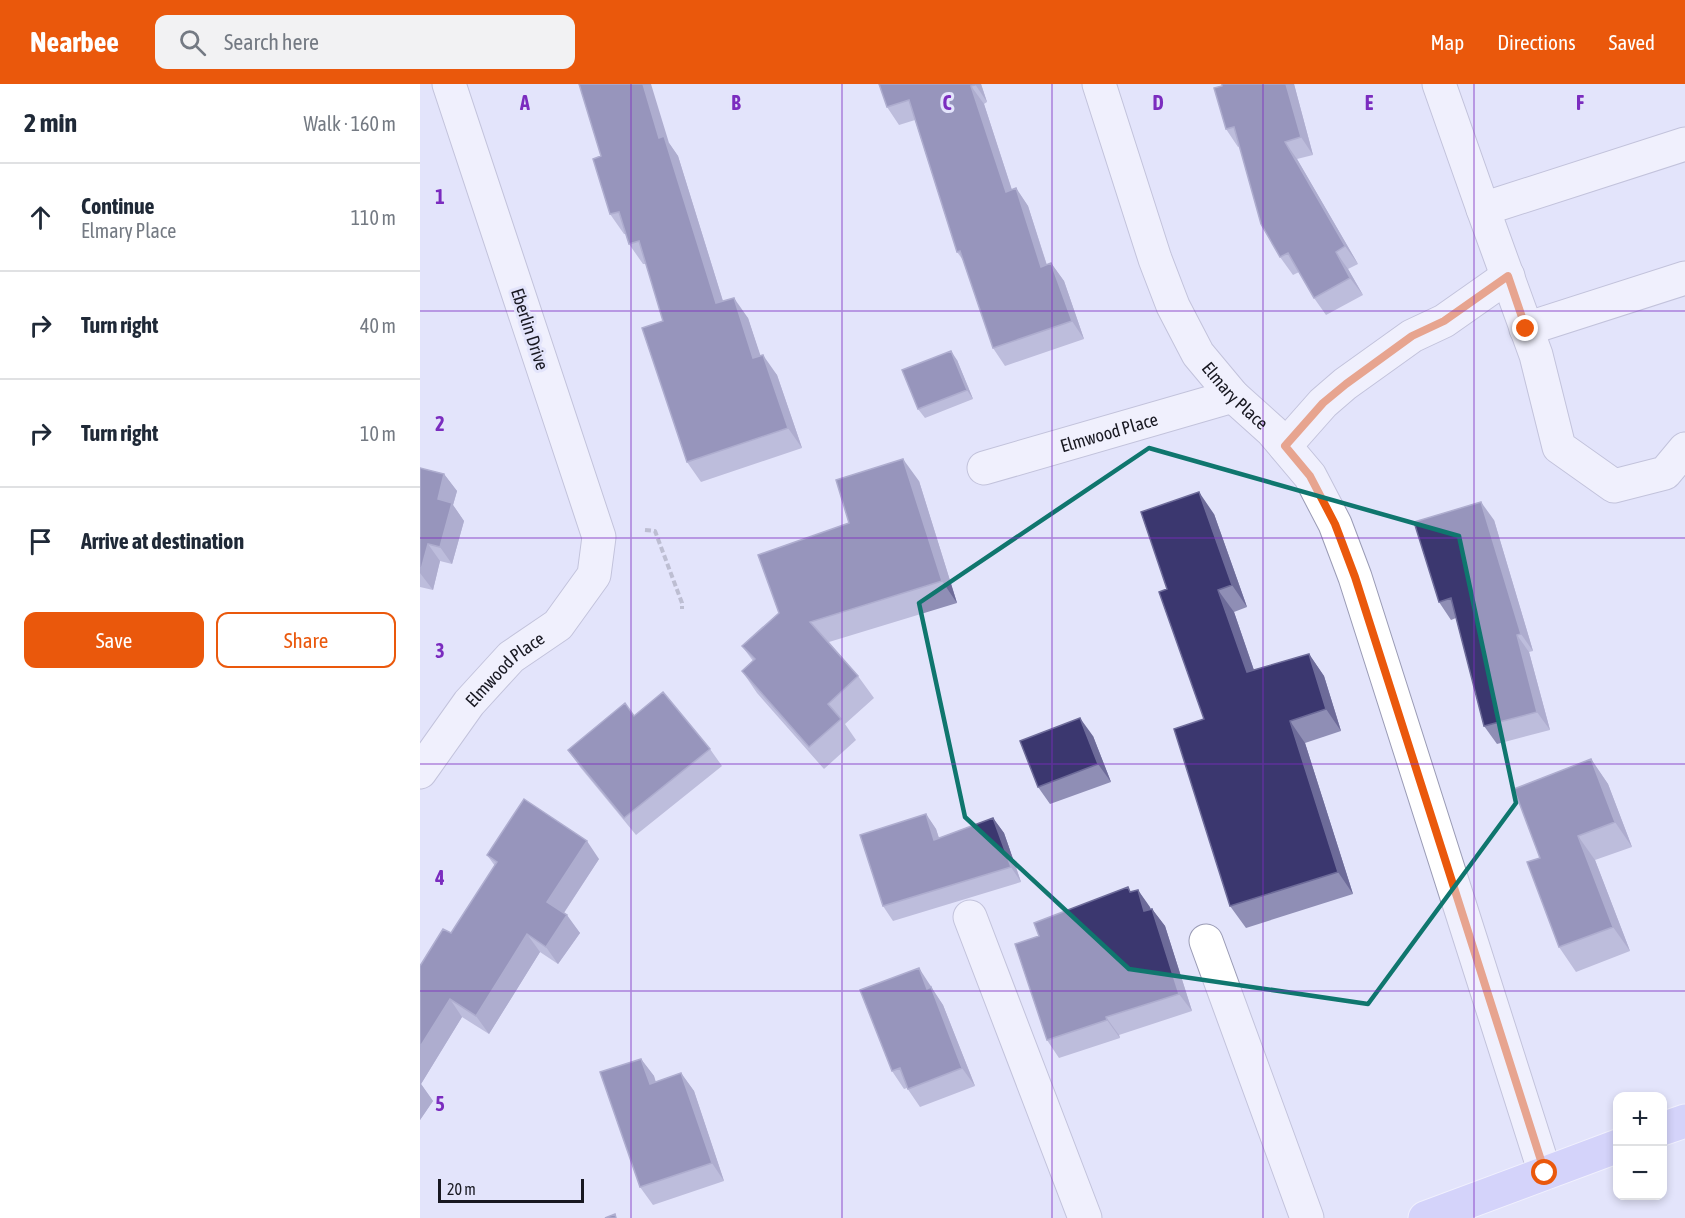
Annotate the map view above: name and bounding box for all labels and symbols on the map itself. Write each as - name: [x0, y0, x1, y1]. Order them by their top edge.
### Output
- text: A: [519, 91, 530, 114]
- text: B: [731, 91, 741, 114]
- text: C: [943, 91, 952, 114]
- text: D: [1152, 91, 1164, 114]
- text: E: [1365, 91, 1374, 114]
- text: F: [1576, 91, 1584, 114]
- text: 1: [435, 185, 445, 208]
- street label: Eberlin Drive: [507, 285, 553, 373]
- route end: [1512, 315, 1538, 341]
- street label: Elmary Place: [1198, 357, 1273, 433]
- street label: Elmwood Place: [1058, 408, 1160, 456]
- text: 2: [435, 412, 445, 435]
- street label: Elmwood Place: [461, 627, 548, 711]
- text: 3: [435, 639, 445, 662]
- text: 4: [434, 866, 445, 889]
- text: 5: [435, 1092, 445, 1115]
- route start: [1531, 1159, 1557, 1185]
- scale bar: [438, 1176, 584, 1204]

